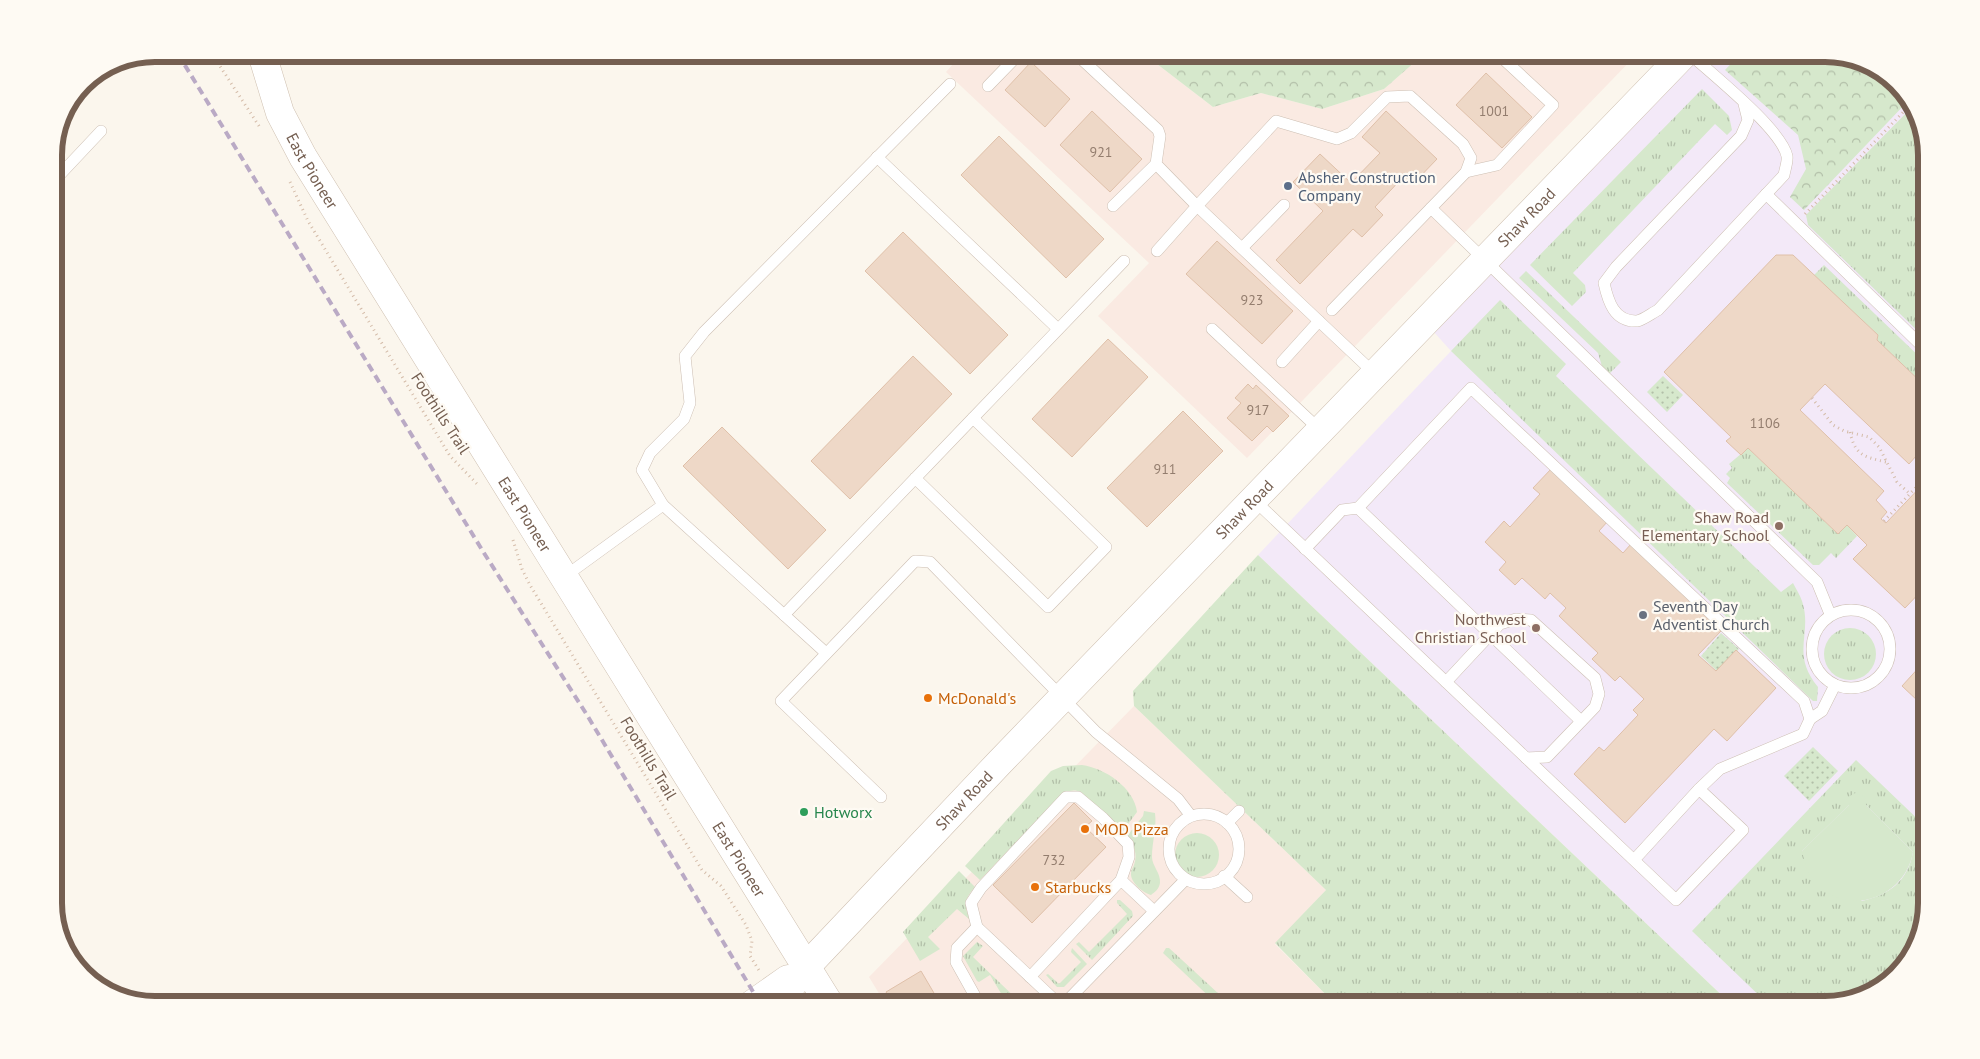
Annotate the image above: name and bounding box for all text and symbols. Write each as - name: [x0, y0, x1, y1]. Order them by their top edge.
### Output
- house number: 1001: [1479, 102, 1509, 120]
- street label: East Pioneer: [282, 129, 343, 213]
- house number: 921: [1090, 143, 1112, 161]
- place label: Absher Construction Company: [1298, 167, 1436, 205]
- marker: Absher Construction Company: [1282, 180, 1294, 192]
- street label: Shaw Road: [1493, 183, 1559, 251]
- house number: 923: [1241, 291, 1263, 309]
- street label: Foothills Trail: [407, 368, 475, 458]
- house number: 917: [1247, 401, 1269, 419]
- house number: 1106: [1750, 414, 1780, 432]
- house number: 911: [1154, 460, 1176, 478]
- street label: East Pioneer: [494, 473, 556, 556]
- street label: Shaw Road: [1211, 475, 1277, 543]
- place label: Shaw Road Elementary School: [1642, 507, 1769, 545]
- marker: Shaw Road Elementary School: [1773, 520, 1785, 532]
- place label: Seventh Day Adventist Church: [1653, 596, 1769, 634]
- place label: Northwest Christian School: [1415, 609, 1527, 647]
- marker: Seventh Day Adventist Church: [1637, 609, 1649, 621]
- marker: Northwest Christian School: [1530, 622, 1542, 634]
- place label: McDonald's: [938, 688, 1016, 708]
- marker: McDonald's: [922, 692, 934, 704]
- street label: Foothills Trail: [616, 713, 682, 803]
- street label: Shaw Road: [931, 766, 997, 834]
- place label: Hotworx: [814, 802, 873, 822]
- marker: Hotworx: [798, 806, 810, 818]
- street label: East Pioneer: [708, 818, 771, 901]
- place label: MOD Pizza: [1095, 819, 1169, 839]
- marker: MOD Pizza: [1079, 823, 1091, 835]
- house number: 732: [1043, 851, 1065, 869]
- place label: Starbucks: [1045, 877, 1111, 897]
- marker: Starbucks: [1029, 881, 1041, 893]

